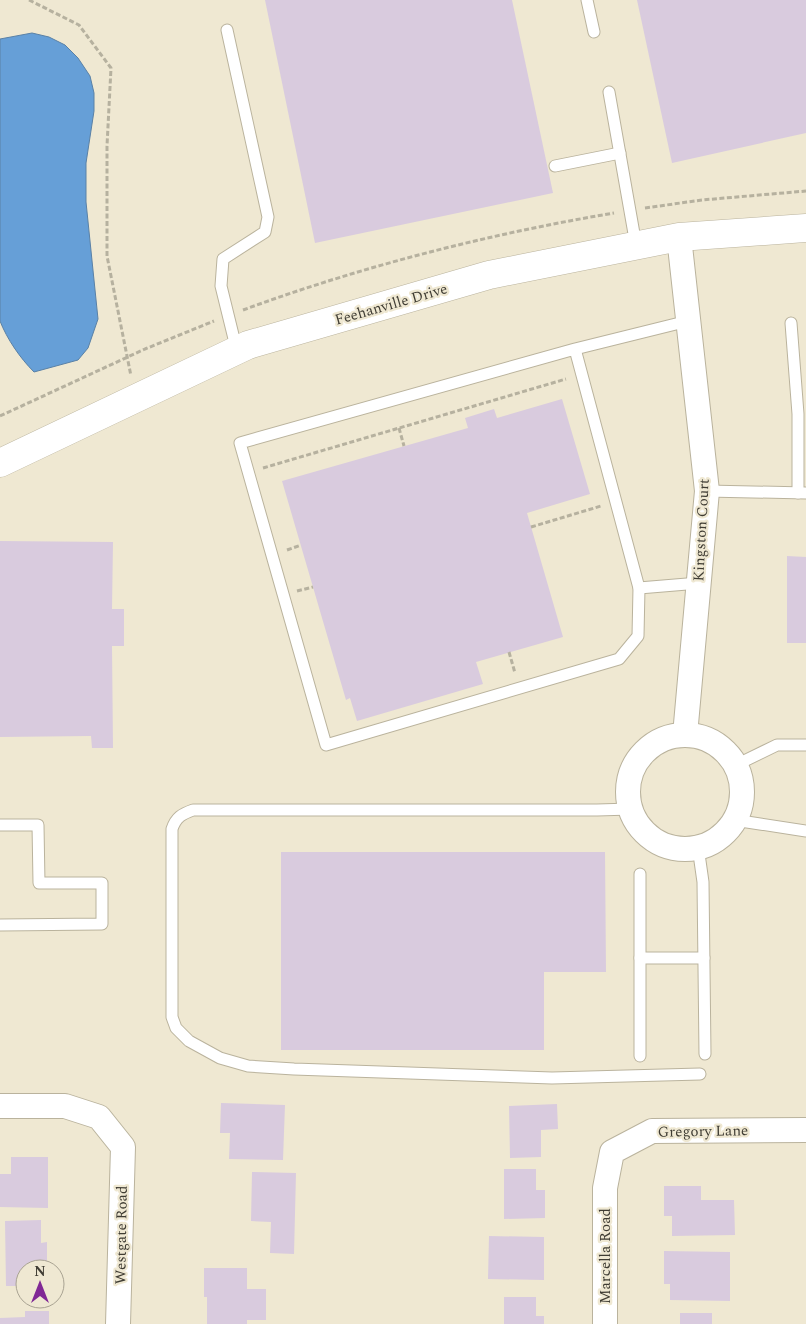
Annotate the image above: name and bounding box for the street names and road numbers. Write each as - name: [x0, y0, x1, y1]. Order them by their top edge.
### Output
- street label: Feehanville Drive: [332, 277, 450, 332]
- street label: Kingston Court: [687, 478, 716, 582]
- street label: Gregory Lane: [658, 1119, 748, 1144]
- street label: Westgate Road: [109, 1185, 134, 1285]
- street label: Marcella Road: [594, 1208, 617, 1304]

